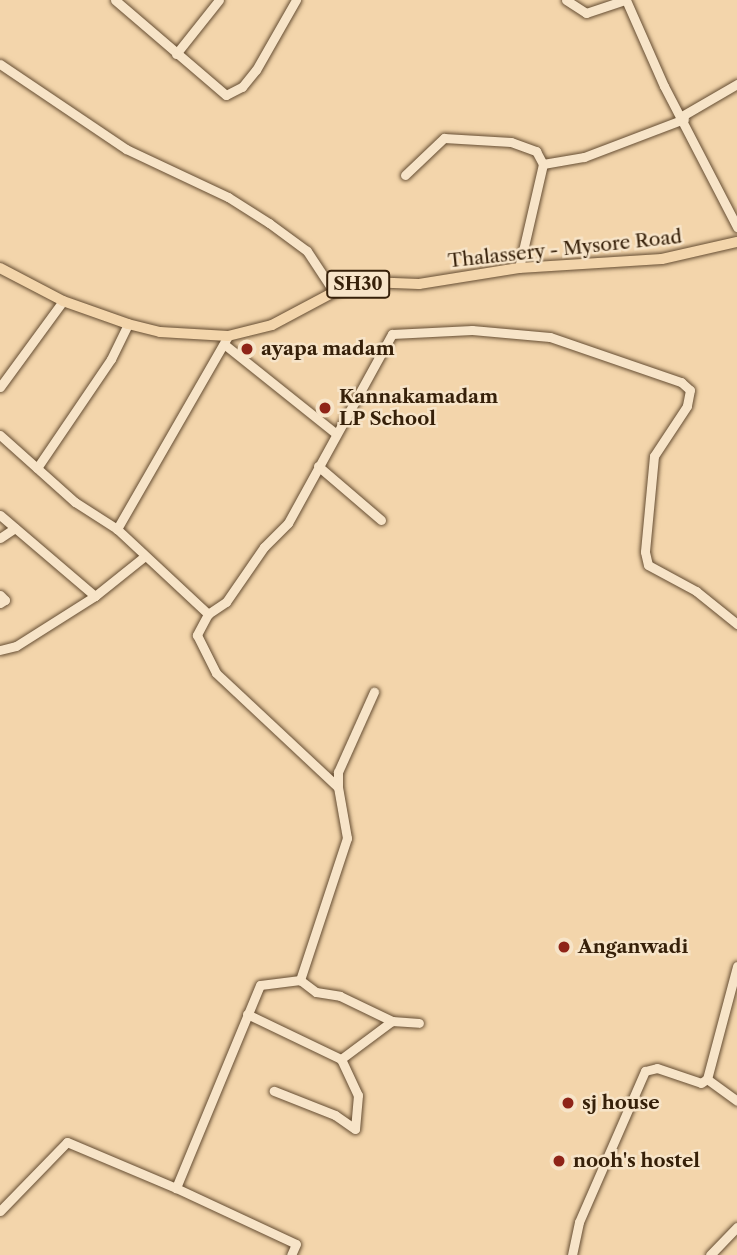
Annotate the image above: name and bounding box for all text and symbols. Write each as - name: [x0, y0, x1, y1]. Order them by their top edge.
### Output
- street label: Thalassery - Mysore Road: [447, 225, 683, 273]
- road number: SH30: [325, 270, 391, 298]
- place label: ayapa madam: [261, 338, 395, 360]
- marker: ayapa madam: [239, 341, 255, 357]
- place label: Kannakamadam LP School: [339, 386, 498, 430]
- marker: Kannakamadam LP School: [317, 400, 333, 416]
- place label: Anganwadi: [578, 936, 688, 958]
- marker: Anganwadi: [556, 939, 572, 955]
- place label: sj house: [582, 1092, 660, 1114]
- marker: sj house: [560, 1095, 576, 1111]
- place label: nooh's hostel: [573, 1150, 700, 1172]
- marker: nooh's hostel: [551, 1153, 567, 1169]

